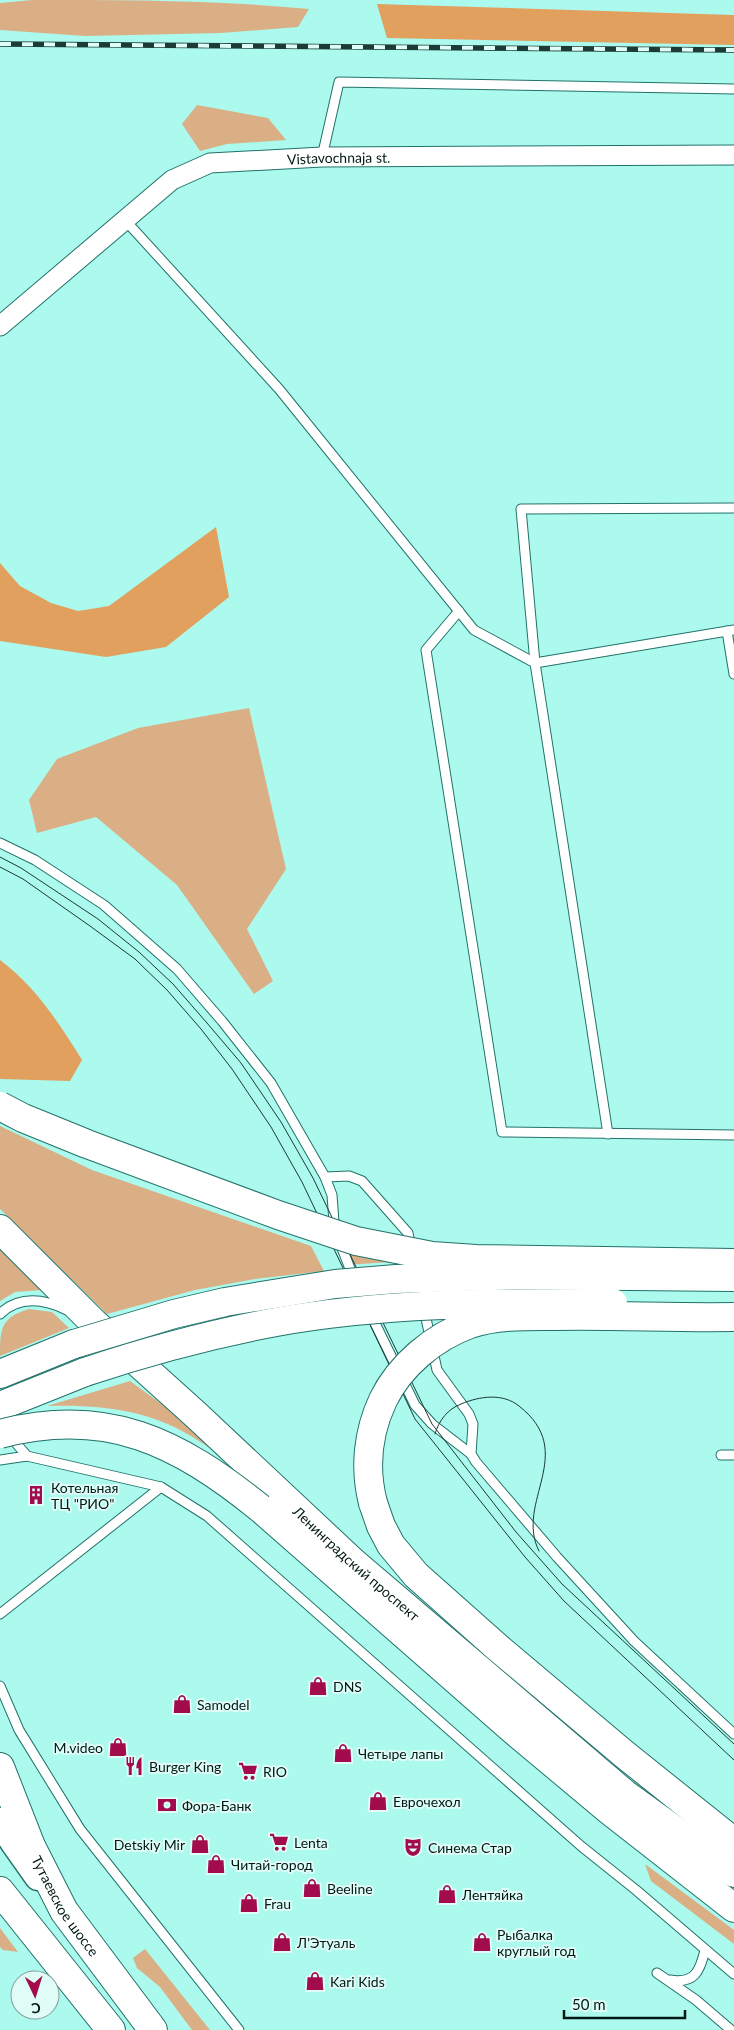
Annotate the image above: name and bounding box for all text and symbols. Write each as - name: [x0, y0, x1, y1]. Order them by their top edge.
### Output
- street label: Vistavochnaja st.: [287, 148, 390, 167]
- place label: Котельная ТЦ "РИО": [51, 1479, 118, 1512]
- building icon: Котельная ТЦ "РИО": [25, 1484, 47, 1506]
- street label: Ленинградский проспект: [289, 1502, 424, 1624]
- shop icon: DNS: [307, 1675, 329, 1697]
- place label: DNS: [333, 1678, 362, 1695]
- shop icon: Samodel: [171, 1693, 193, 1715]
- place label: Samodel: [197, 1696, 249, 1713]
- shop icon: M.video: [107, 1736, 129, 1758]
- place label: M.video: [53, 1739, 103, 1756]
- shop icon: Четыре лапы: [332, 1742, 354, 1764]
- place label: Четыре лапы: [358, 1745, 443, 1762]
- restaurant icon: Burger King: [123, 1755, 145, 1777]
- place label: Burger King: [149, 1758, 221, 1775]
- supermarket icon: RIO: [237, 1760, 259, 1782]
- place label: RIO: [263, 1763, 287, 1780]
- shop icon: Еврочехол: [367, 1790, 389, 1812]
- place label: Еврочехол: [393, 1793, 461, 1810]
- bank icon: Фора-Банк: [156, 1794, 178, 1816]
- place label: Фора-Банк: [182, 1797, 252, 1814]
- supermarket icon: Lenta: [268, 1831, 290, 1853]
- shop icon: Detskiy Mir: [189, 1833, 211, 1855]
- place label: Lenta: [294, 1834, 328, 1851]
- place label: Detskiy Mir: [114, 1836, 185, 1853]
- theatre icon: Синема Стар: [402, 1836, 424, 1858]
- place label: Синема Стар: [428, 1839, 512, 1856]
- street label: Тутаевское шоссе: [29, 1852, 103, 1959]
- shop icon: Читай-город: [205, 1853, 227, 1875]
- place label: Читай-город: [231, 1856, 313, 1873]
- shop icon: Beeline: [301, 1877, 323, 1899]
- place label: Beeline: [327, 1880, 373, 1897]
- shop icon: Лентяйка: [436, 1883, 458, 1905]
- place label: Лентяйка: [461, 1886, 523, 1903]
- shop icon: Frau: [238, 1892, 260, 1914]
- place label: Frau: [264, 1895, 291, 1912]
- place label: Рыбалка круглый год: [497, 1926, 576, 1959]
- shop icon: Л'Этуаль: [271, 1931, 293, 1953]
- shop icon: Рыбалка круглый год: [471, 1931, 493, 1953]
- place label: Л'Этуаль: [296, 1934, 356, 1951]
- north arrow: [10, 1970, 60, 2020]
- shop icon: Kari Kids: [304, 1970, 326, 1992]
- place label: Kari Kids: [330, 1973, 385, 1990]
- scale bar: [564, 1988, 685, 2020]
- text: 50 m: [572, 1995, 606, 2013]
- text: С: [30, 2000, 41, 2017]

